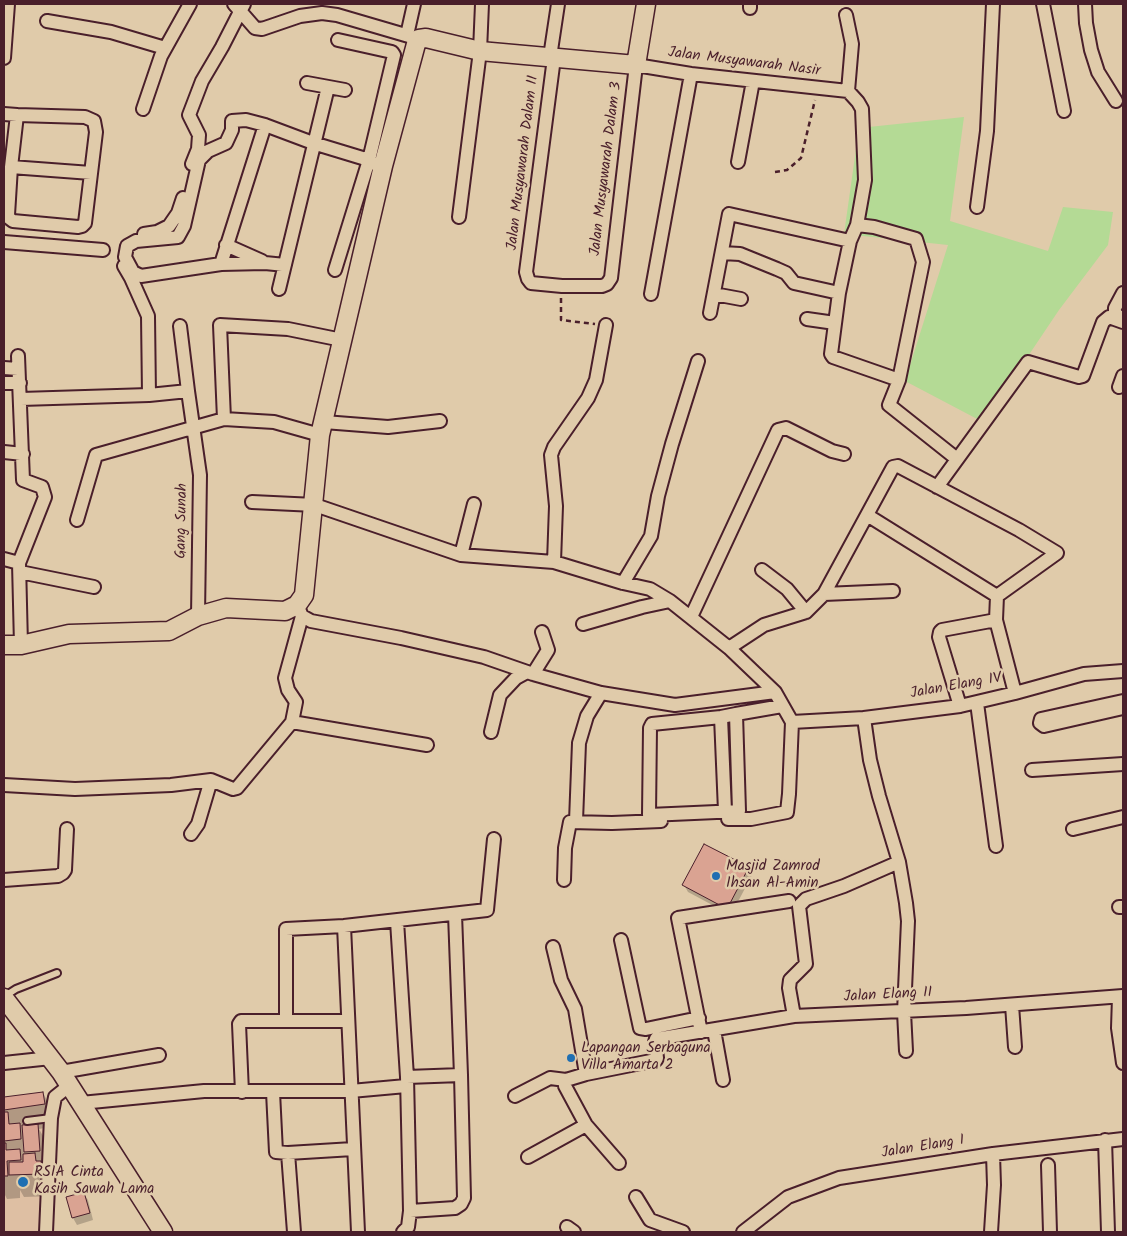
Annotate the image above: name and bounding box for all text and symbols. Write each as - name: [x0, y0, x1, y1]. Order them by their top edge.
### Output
- street label: Jalan Musyawarah Nasir: [667, 45, 821, 81]
- street label: Jalan Musyawarah Dalam II: [504, 74, 544, 252]
- street label: Jalan Musyawarah Dalam 3: [587, 81, 627, 257]
- street label: Gang Sunah: [173, 483, 193, 559]
- street label: Jalan Elang IV: [909, 670, 1003, 704]
- place label: Masjid Zamrod Ihsan Al-Amin: [726, 858, 820, 893]
- marker: Masjid Zamrod Ihsan Al-Amin: [710, 870, 722, 882]
- street label: Jalan Elang II: [843, 985, 933, 1007]
- place label: Lapangan Serbaguna Villa Amarta 2: [581, 1040, 711, 1075]
- marker: Lapangan Serbaguna Villa Amarta 2: [565, 1052, 577, 1064]
- street label: Jalan Elang I: [880, 1133, 966, 1163]
- place label: RSIA Cinta Kasih Sawah Lama: [34, 1164, 154, 1199]
- marker: RSIA Cinta Kasih Sawah Lama: [16, 1175, 30, 1189]

